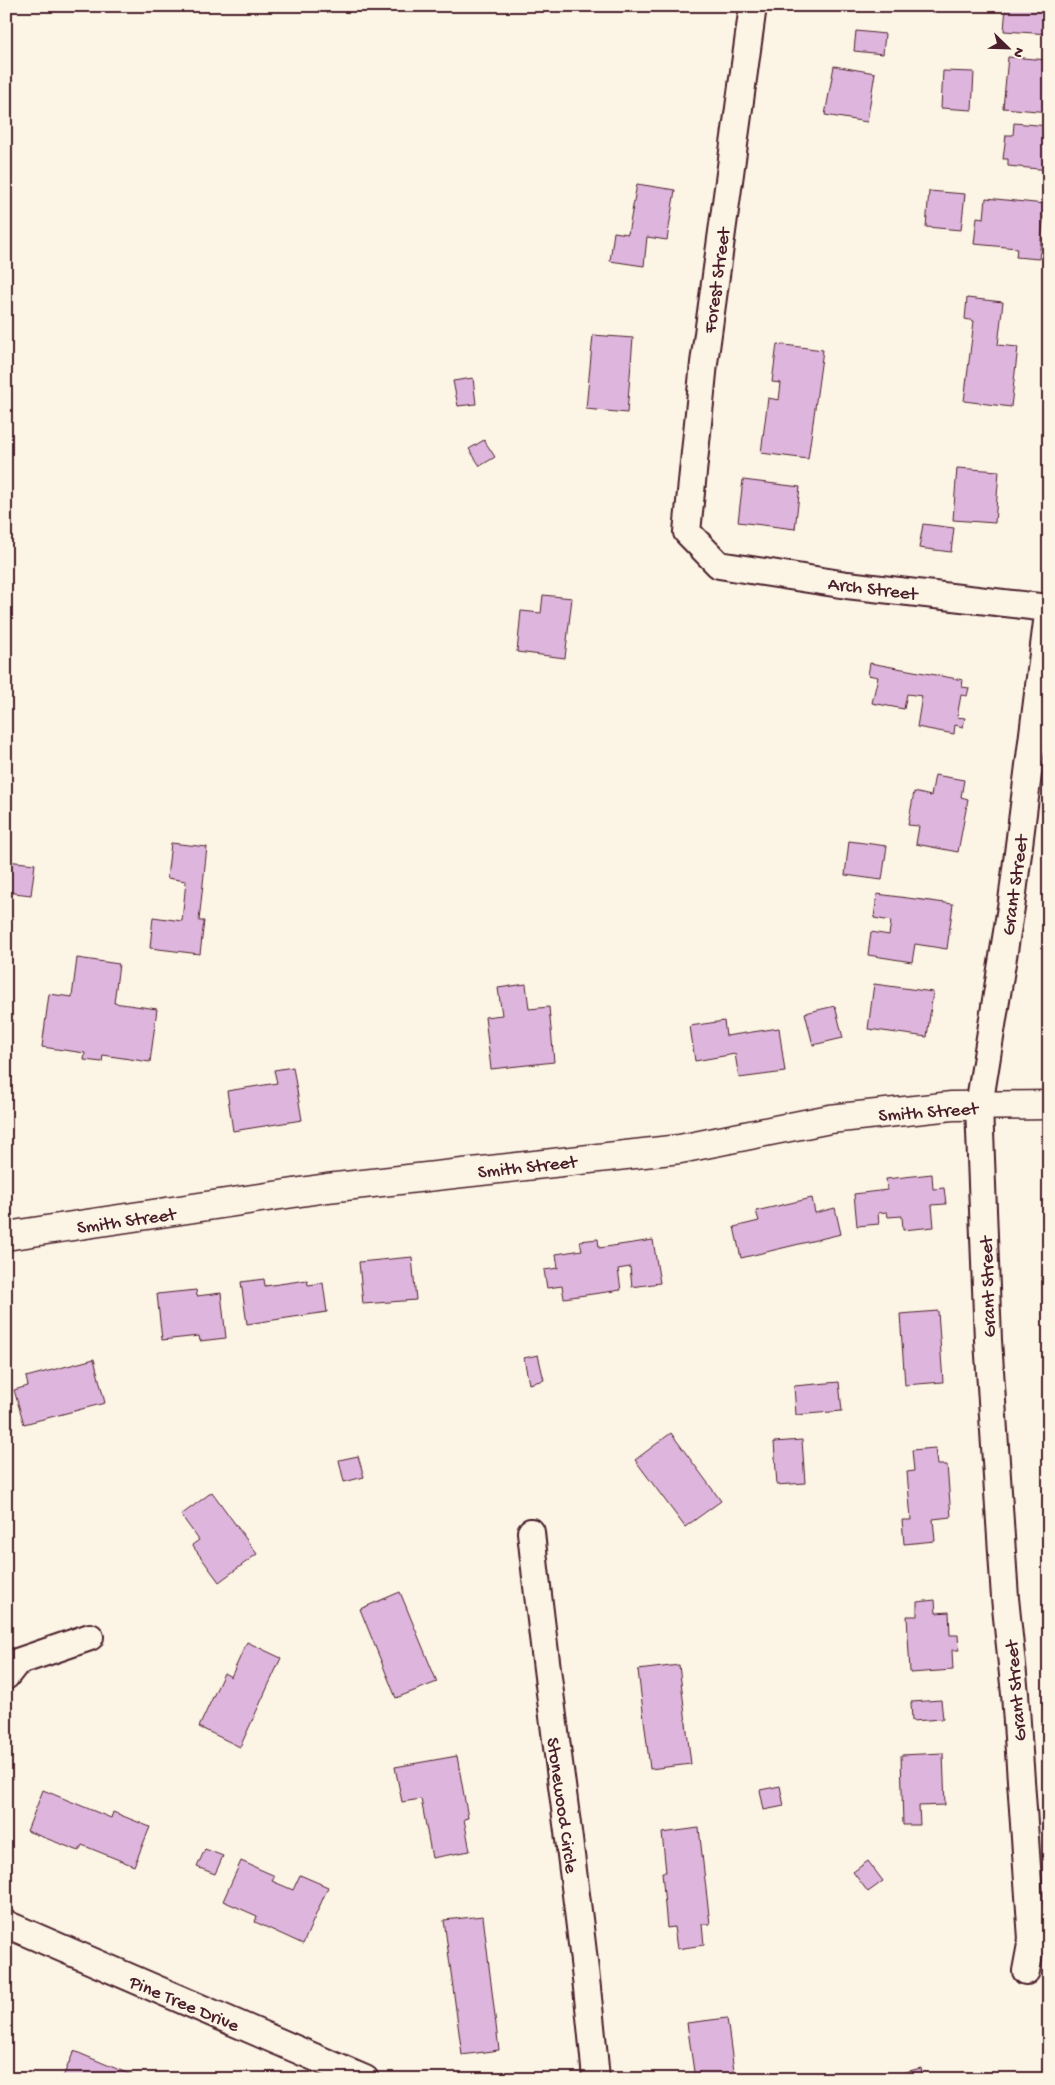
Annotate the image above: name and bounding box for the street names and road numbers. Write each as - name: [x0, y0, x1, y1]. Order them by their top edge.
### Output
- street label: Forest Street: [700, 224, 738, 336]
- street label: Arch Street: [827, 574, 921, 608]
- street label: Grant Street: [998, 832, 1035, 937]
- street label: Smith Street: [878, 1098, 981, 1128]
- street label: Smith Street: [477, 1152, 580, 1185]
- street label: Smith Street: [76, 1204, 180, 1241]
- street label: Grant Street: [976, 1234, 1003, 1338]
- street label: Grant Street: [1001, 1637, 1033, 1742]
- street label: Stonewood Circle: [540, 1736, 581, 1875]
- street label: Pine Tree Drive: [124, 1971, 242, 2039]

